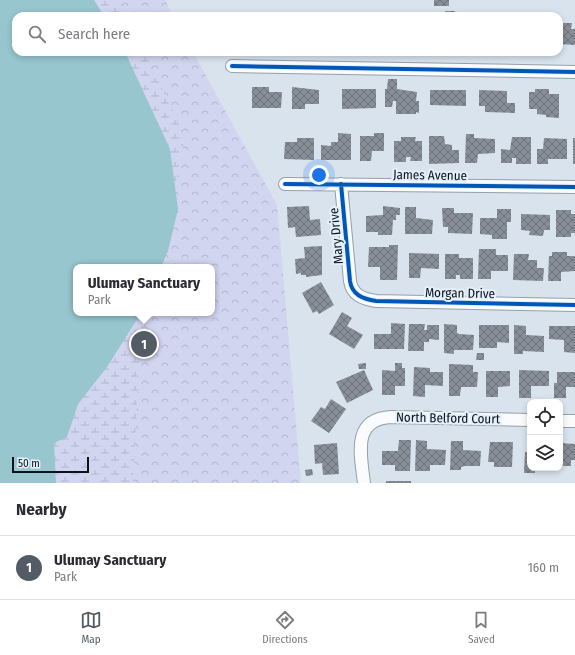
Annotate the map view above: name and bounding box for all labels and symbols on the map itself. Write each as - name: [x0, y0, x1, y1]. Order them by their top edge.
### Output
- your location: [309, 165, 329, 185]
- street label: James Avenue: [393, 167, 467, 183]
- street label: Mary Drive: [326, 207, 346, 265]
- street label: Morgan Drive: [425, 285, 495, 301]
- pin: 1: [131, 329, 157, 359]
- street label: North Belford Court: [396, 410, 501, 426]
- scale bar: [12, 455, 89, 474]

